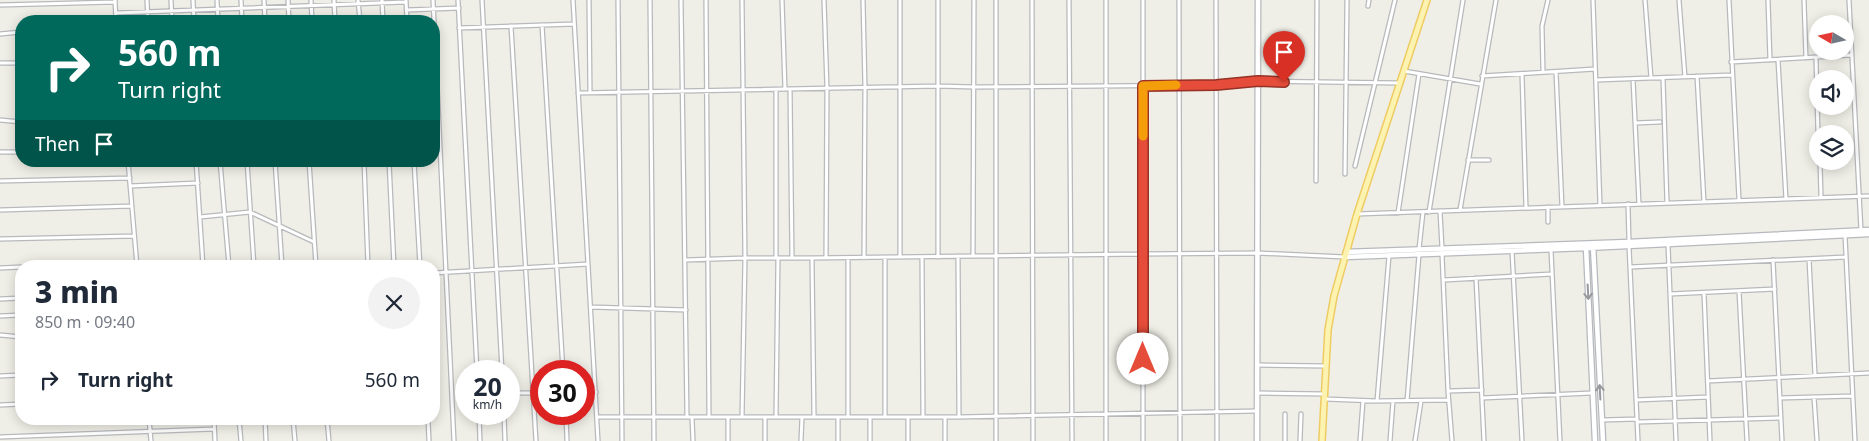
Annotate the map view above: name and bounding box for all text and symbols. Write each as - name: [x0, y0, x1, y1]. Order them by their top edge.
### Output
- north arrow: [1809, 15, 1854, 60]
- map controls: [1809, 15, 1854, 170]
- text: 560 m: [118, 29, 221, 76]
- pin: [1263, 31, 1305, 82]
- icon: right: [35, 35, 100, 100]
- icon: arrive: [1270, 38, 1298, 66]
- button: sound: [1809, 70, 1854, 115]
- text: Turn right: [118, 74, 221, 104]
- button: layers: [1809, 125, 1854, 170]
- icon: arrive: [90, 130, 118, 158]
- text: Then: [35, 131, 80, 157]
- text: 3 min: [35, 271, 119, 312]
- button: close: [368, 277, 420, 329]
- one-way arrow: [1583, 283, 1592, 299]
- text: 850 m · 09:40: [35, 311, 135, 333]
- position arrow: [1116, 332, 1168, 384]
- speed limit sign: 30: [530, 360, 595, 425]
- icon: right: [35, 366, 63, 394]
- text: Turn right: [78, 367, 173, 393]
- text: 560 m: [365, 367, 420, 393]
- text: 20: [473, 369, 502, 403]
- one-way arrow: [1596, 385, 1605, 401]
- text: km/h: [473, 396, 502, 413]

